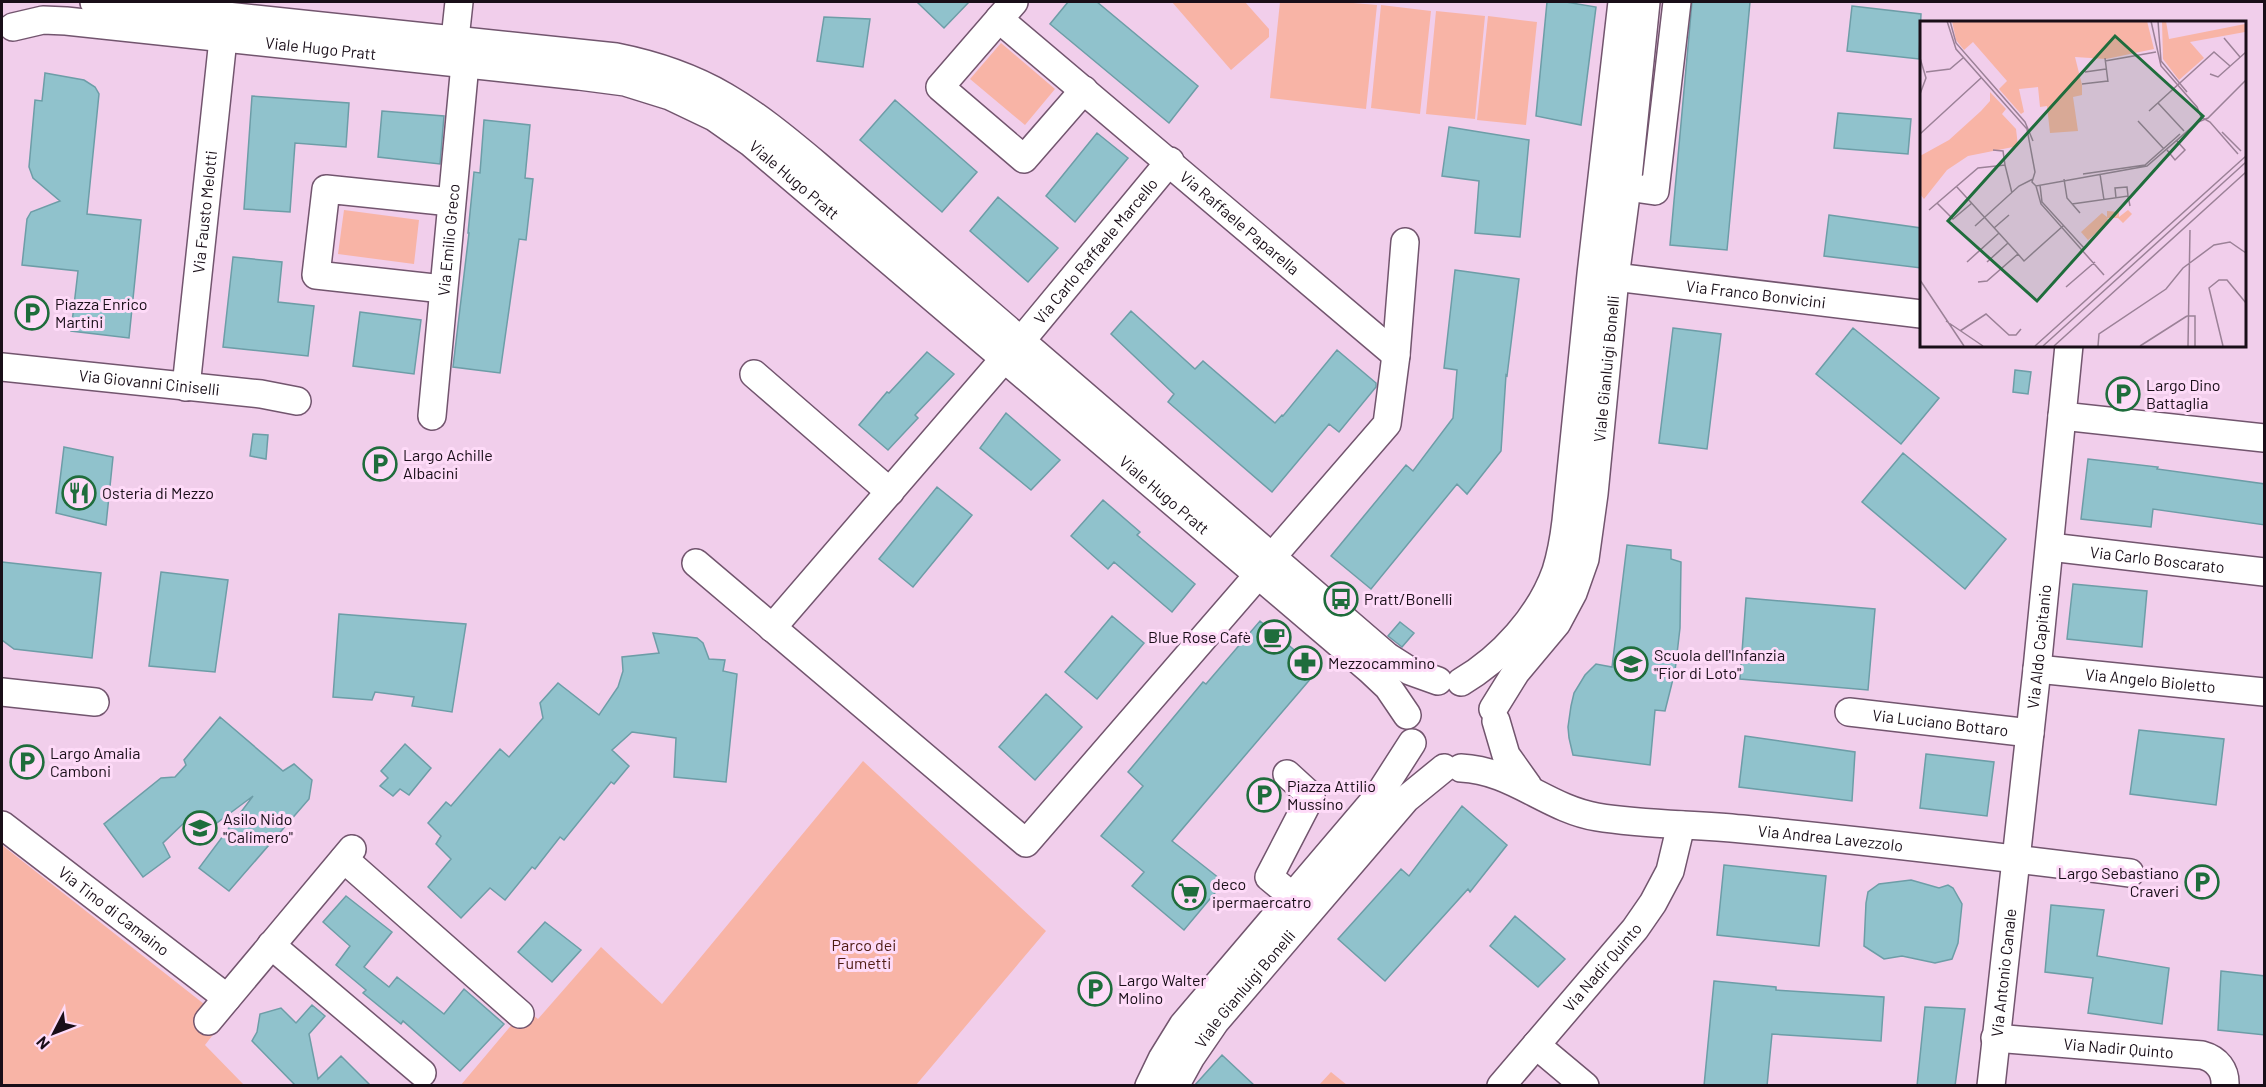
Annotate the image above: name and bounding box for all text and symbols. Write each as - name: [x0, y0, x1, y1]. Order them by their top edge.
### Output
- inset map: [1920, 21, 2245, 346]
- street label: Viale Hugo Pratt: [264, 32, 377, 63]
- street label: Viale Hugo Pratt: [746, 136, 843, 223]
- street label: Via Fausto Melotti: [188, 150, 220, 274]
- street label: Via Raffaele Paparella: [1176, 166, 1304, 278]
- street label: Via Carlo Raffaele Marcello: [1029, 174, 1161, 327]
- street label: Via Emilio Greco: [433, 183, 463, 297]
- street label: Via Franco Bonvicini: [1685, 276, 1827, 311]
- place label: Piazza Enrico Martini: [55, 294, 148, 331]
- street label: Viale Gianluigi Bonelli: [1589, 294, 1622, 443]
- parking icon: Piazza Enrico Martini: [14, 295, 50, 331]
- street label: Via Giovanni Ciniselli: [78, 365, 221, 399]
- place label: Largo Dino Battaglia: [2146, 375, 2221, 412]
- parking icon: Largo Dino Battaglia: [2105, 376, 2141, 412]
- place label: Largo Achille Albacini: [403, 445, 493, 482]
- parking icon: Largo Achille Albacini: [362, 446, 398, 482]
- street label: Viale Hugo Pratt: [1116, 451, 1213, 538]
- restaurant icon: Osteria di Mezzo: [61, 475, 97, 511]
- place label: Osteria di Mezzo: [102, 483, 214, 502]
- street label: Via Carlo Boscarato: [2089, 542, 2226, 576]
- bus stop icon: Pratt/Bonelli: [1323, 581, 1359, 617]
- street label: Via Aldo Capitanio: [2023, 583, 2054, 710]
- place label: Pratt/Bonelli: [1364, 589, 1453, 608]
- cafe icon: Blue Rose Cafè: [1256, 619, 1292, 655]
- place label: Blue Rose Cafè: [1148, 627, 1251, 646]
- pharmacy icon: Mezzocammino: [1287, 645, 1323, 681]
- place label: Scuola dell'Infanzia "Fior di Loto": [1654, 645, 1785, 682]
- school or university icon: Scuola dell'Infanzia "Fior di Loto": [1613, 646, 1649, 682]
- place label: Mezzocammino: [1328, 653, 1435, 672]
- street label: Via Angelo Bioletto: [2084, 664, 2217, 696]
- street label: Via Luciano Bottaro: [1871, 705, 2009, 739]
- place label: Largo Amalia Camboni: [50, 743, 140, 780]
- parking icon: Largo Amalia Camboni: [9, 744, 45, 780]
- place label: Piazza Attilio Mussino: [1287, 776, 1376, 813]
- parking icon: Piazza Attilio Mussino: [1246, 777, 1282, 813]
- place label: Asilo Nido "Calimero": [223, 809, 293, 846]
- school or university icon: Asilo Nido "Calimero": [182, 810, 218, 846]
- street label: Via Andrea Lavezzolo: [1757, 821, 1904, 855]
- street label: Via Tino di Camaino: [55, 862, 173, 959]
- place label: Largo Sebastiano Craveri: [2058, 863, 2179, 900]
- parking icon: Largo Sebastiano Craveri: [2184, 864, 2220, 900]
- place label: deco ipermaercatro: [1212, 874, 1312, 911]
- supermarket icon: deco ipermaercatro: [1171, 875, 1207, 911]
- street label: Via Antonio Canale: [1986, 907, 2020, 1038]
- street label: Via Nadir Quinto: [1559, 919, 1645, 1015]
- street label: Viale Gianluigi Bonelli: [1190, 926, 1299, 1051]
- park label: Parco dei Fumetti: [832, 935, 896, 972]
- place label: Largo Walter Molino: [1118, 970, 1207, 1007]
- parking icon: Largo Walter Molino: [1077, 971, 1113, 1007]
- north arrow: [24, 1003, 84, 1063]
- text: N: [32, 1033, 53, 1054]
- street label: Via Nadir Quinto: [2063, 1034, 2175, 1062]

